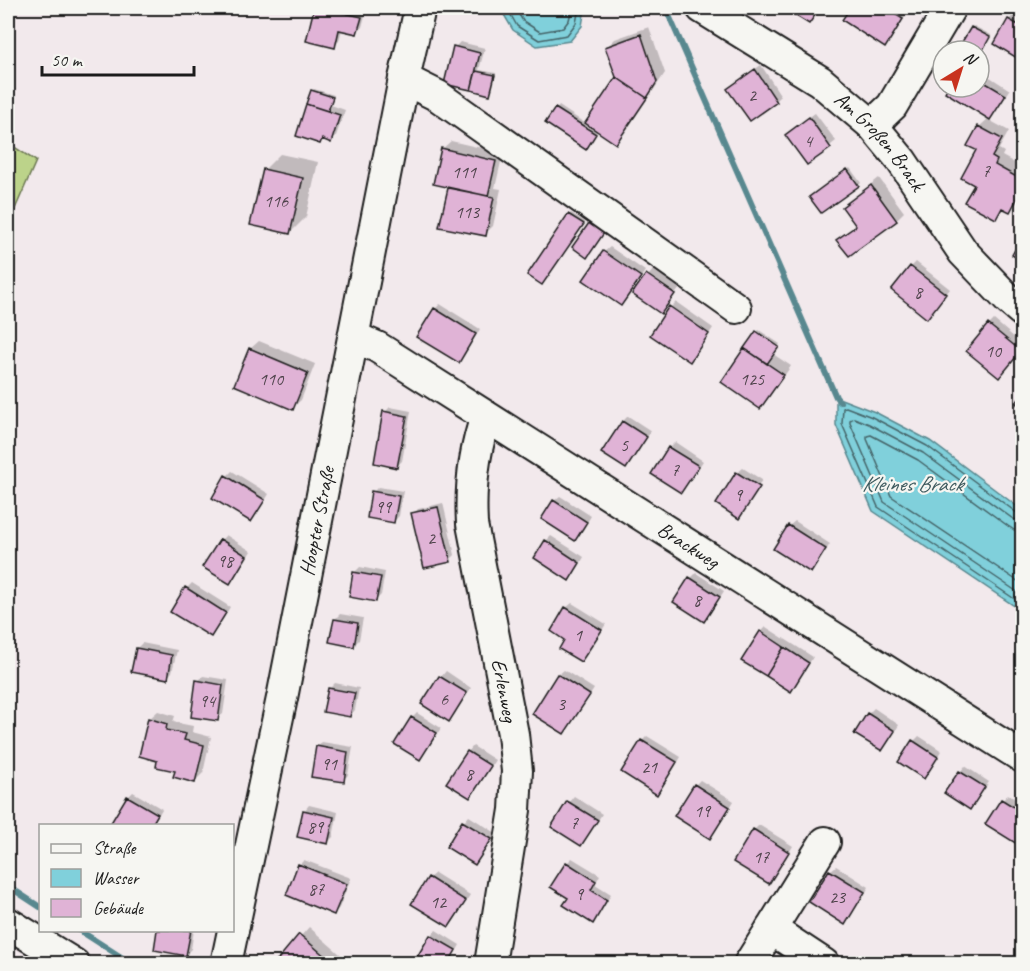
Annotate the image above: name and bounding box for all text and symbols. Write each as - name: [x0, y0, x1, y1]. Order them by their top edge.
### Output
- scale bar: [42, 39, 194, 77]
- north arrow: [931, 39, 991, 99]
- text: N: [960, 47, 982, 71]
- text: 50 m: [51, 49, 84, 71]
- house number: 2: [748, 84, 758, 106]
- street label: Am Großen Brack: [829, 86, 932, 197]
- house number: 4: [804, 130, 814, 152]
- house number: 7: [982, 160, 991, 182]
- house number: 111: [452, 161, 477, 183]
- house number: 116: [264, 190, 289, 212]
- house number: 113: [455, 201, 481, 223]
- house number: 8: [914, 281, 924, 303]
- house number: 10: [985, 340, 1003, 362]
- house number: 110: [259, 368, 285, 390]
- house number: 125: [740, 368, 765, 390]
- house number: 5: [620, 434, 629, 456]
- house number: 7: [671, 459, 680, 481]
- street label: Hoopter Straße: [293, 462, 341, 578]
- water label: Kleines Brack: [862, 470, 966, 498]
- house number: 9: [734, 484, 744, 506]
- house number: 99: [375, 496, 393, 518]
- street label: Brackweg: [653, 516, 725, 575]
- house number: 2: [427, 527, 437, 549]
- house number: 98: [217, 550, 235, 572]
- house number: 8: [693, 589, 703, 611]
- house number: 1: [574, 624, 583, 646]
- street label: Erlenweg: [486, 657, 524, 726]
- house number: 6: [440, 688, 449, 710]
- house number: 94: [199, 690, 217, 712]
- house number: 3: [557, 693, 567, 715]
- house number: 91: [321, 753, 338, 775]
- house number: 21: [641, 756, 658, 778]
- house number: 8: [465, 763, 475, 785]
- house number: 19: [694, 800, 712, 822]
- house number: 7: [570, 812, 579, 834]
- house number: 89: [307, 816, 325, 838]
- legend: [39, 824, 234, 932]
- text: Straße: [93, 837, 137, 859]
- house number: 17: [753, 846, 770, 868]
- text: Wasser: [93, 867, 140, 889]
- house number: 87: [308, 878, 325, 900]
- house number: 9: [575, 883, 585, 905]
- house number: 23: [829, 886, 847, 908]
- house number: 12: [430, 891, 448, 913]
- text: Gebäude: [93, 897, 144, 919]

